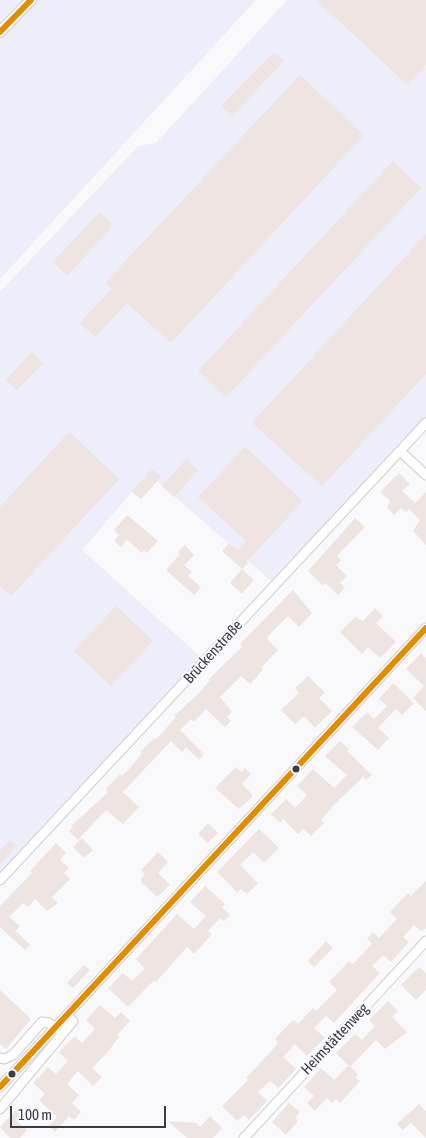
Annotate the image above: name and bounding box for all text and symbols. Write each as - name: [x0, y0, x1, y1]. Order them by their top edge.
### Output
- street label: Brückenstraße: [180, 617, 246, 687]
- unlabelled marker: [291, 764, 301, 774]
- street label: Heimstättenweg: [297, 1000, 373, 1078]
- unlabelled marker: [7, 1069, 17, 1079]
- scale bar: [12, 1096, 169, 1128]
- text: 100 m: [18, 1106, 52, 1123]

